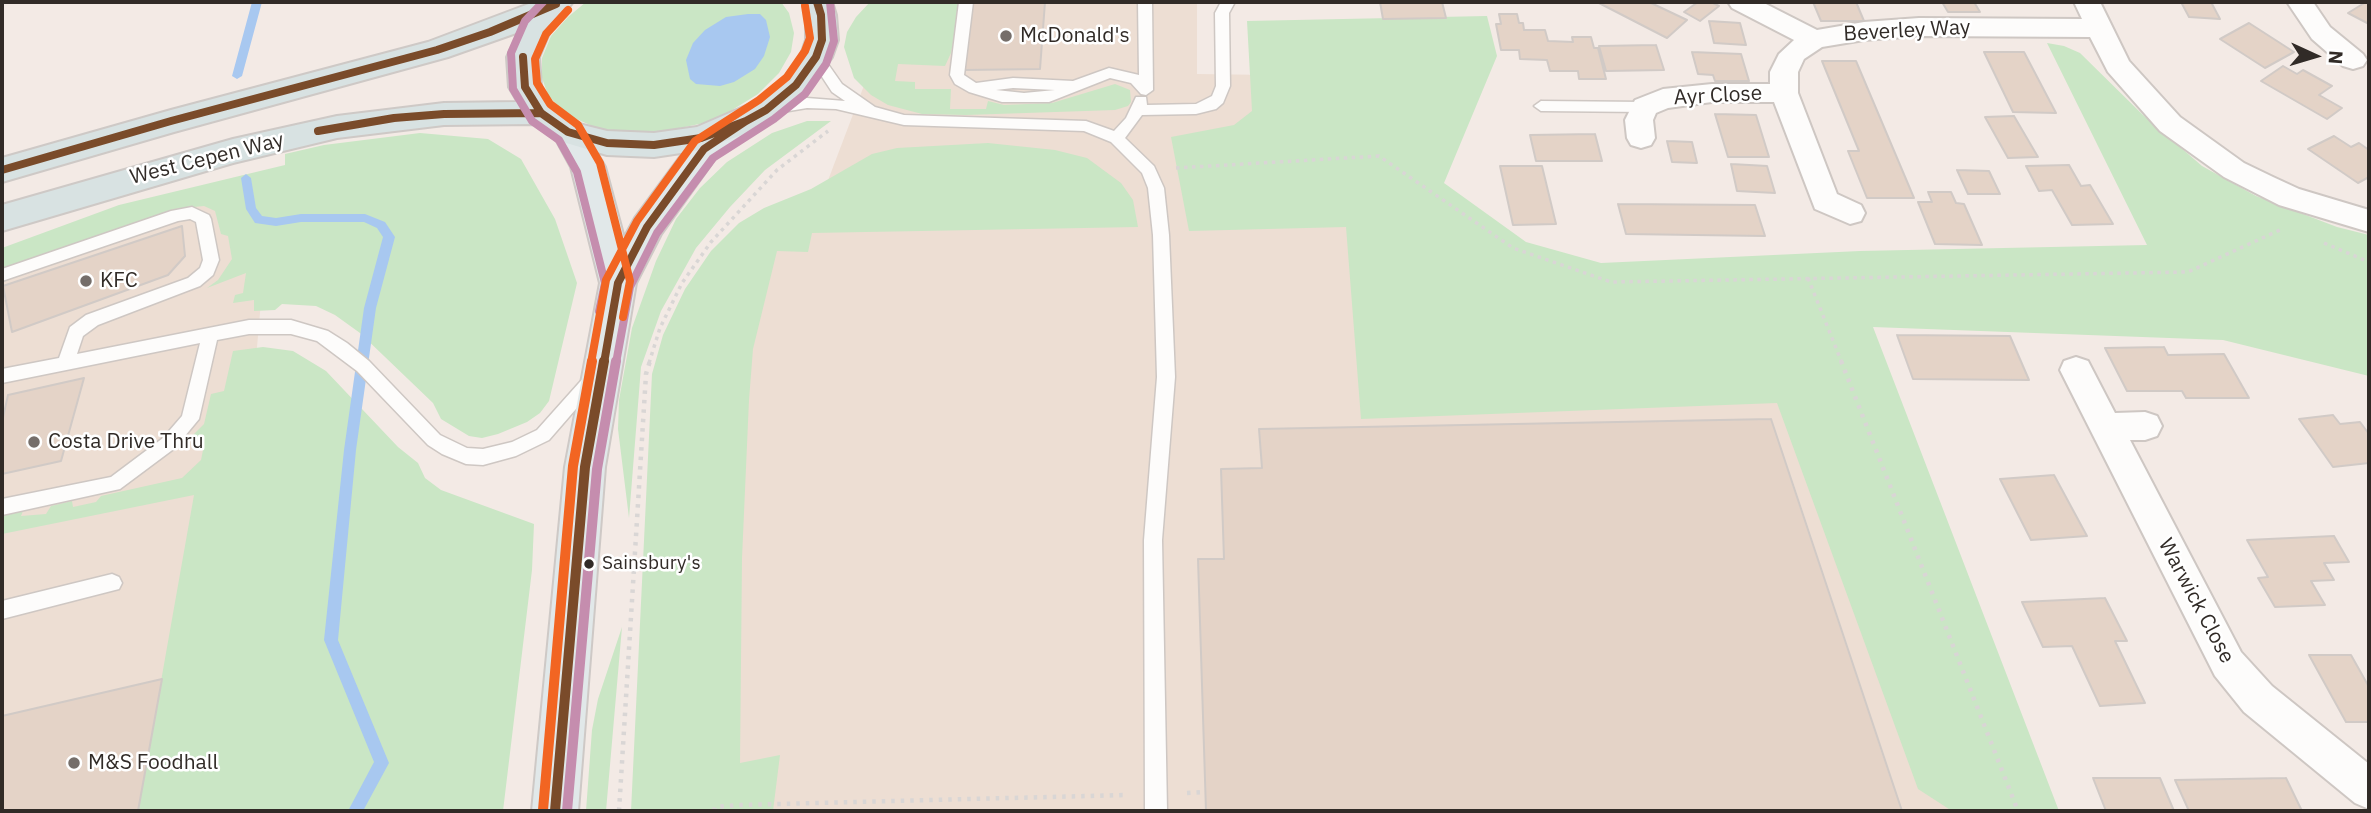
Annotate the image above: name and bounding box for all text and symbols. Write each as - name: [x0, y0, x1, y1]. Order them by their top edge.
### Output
- street label: Beverley Way: [1843, 15, 1971, 47]
- north arrow: [2280, 21, 2350, 91]
- place label: McDonald's: [1020, 23, 1130, 49]
- marker: McDonald's: [998, 28, 1014, 44]
- text: N: [2323, 50, 2348, 65]
- street label: Ayr Close: [1673, 81, 1763, 111]
- street label: West Cepen Way: [128, 128, 286, 190]
- place label: KFC: [100, 268, 138, 294]
- marker: KFC: [78, 273, 94, 289]
- place label: Costa Drive Thru: [48, 429, 204, 455]
- marker: Costa Drive Thru: [26, 434, 42, 450]
- street label: Warwick Close: [2153, 534, 2239, 668]
- place label: Sainsbury's: [602, 553, 701, 575]
- marker: Sainsbury's: [582, 557, 596, 571]
- place label: M&S Foodhall: [88, 750, 218, 776]
- marker: M&S Foodhall: [66, 755, 82, 771]

